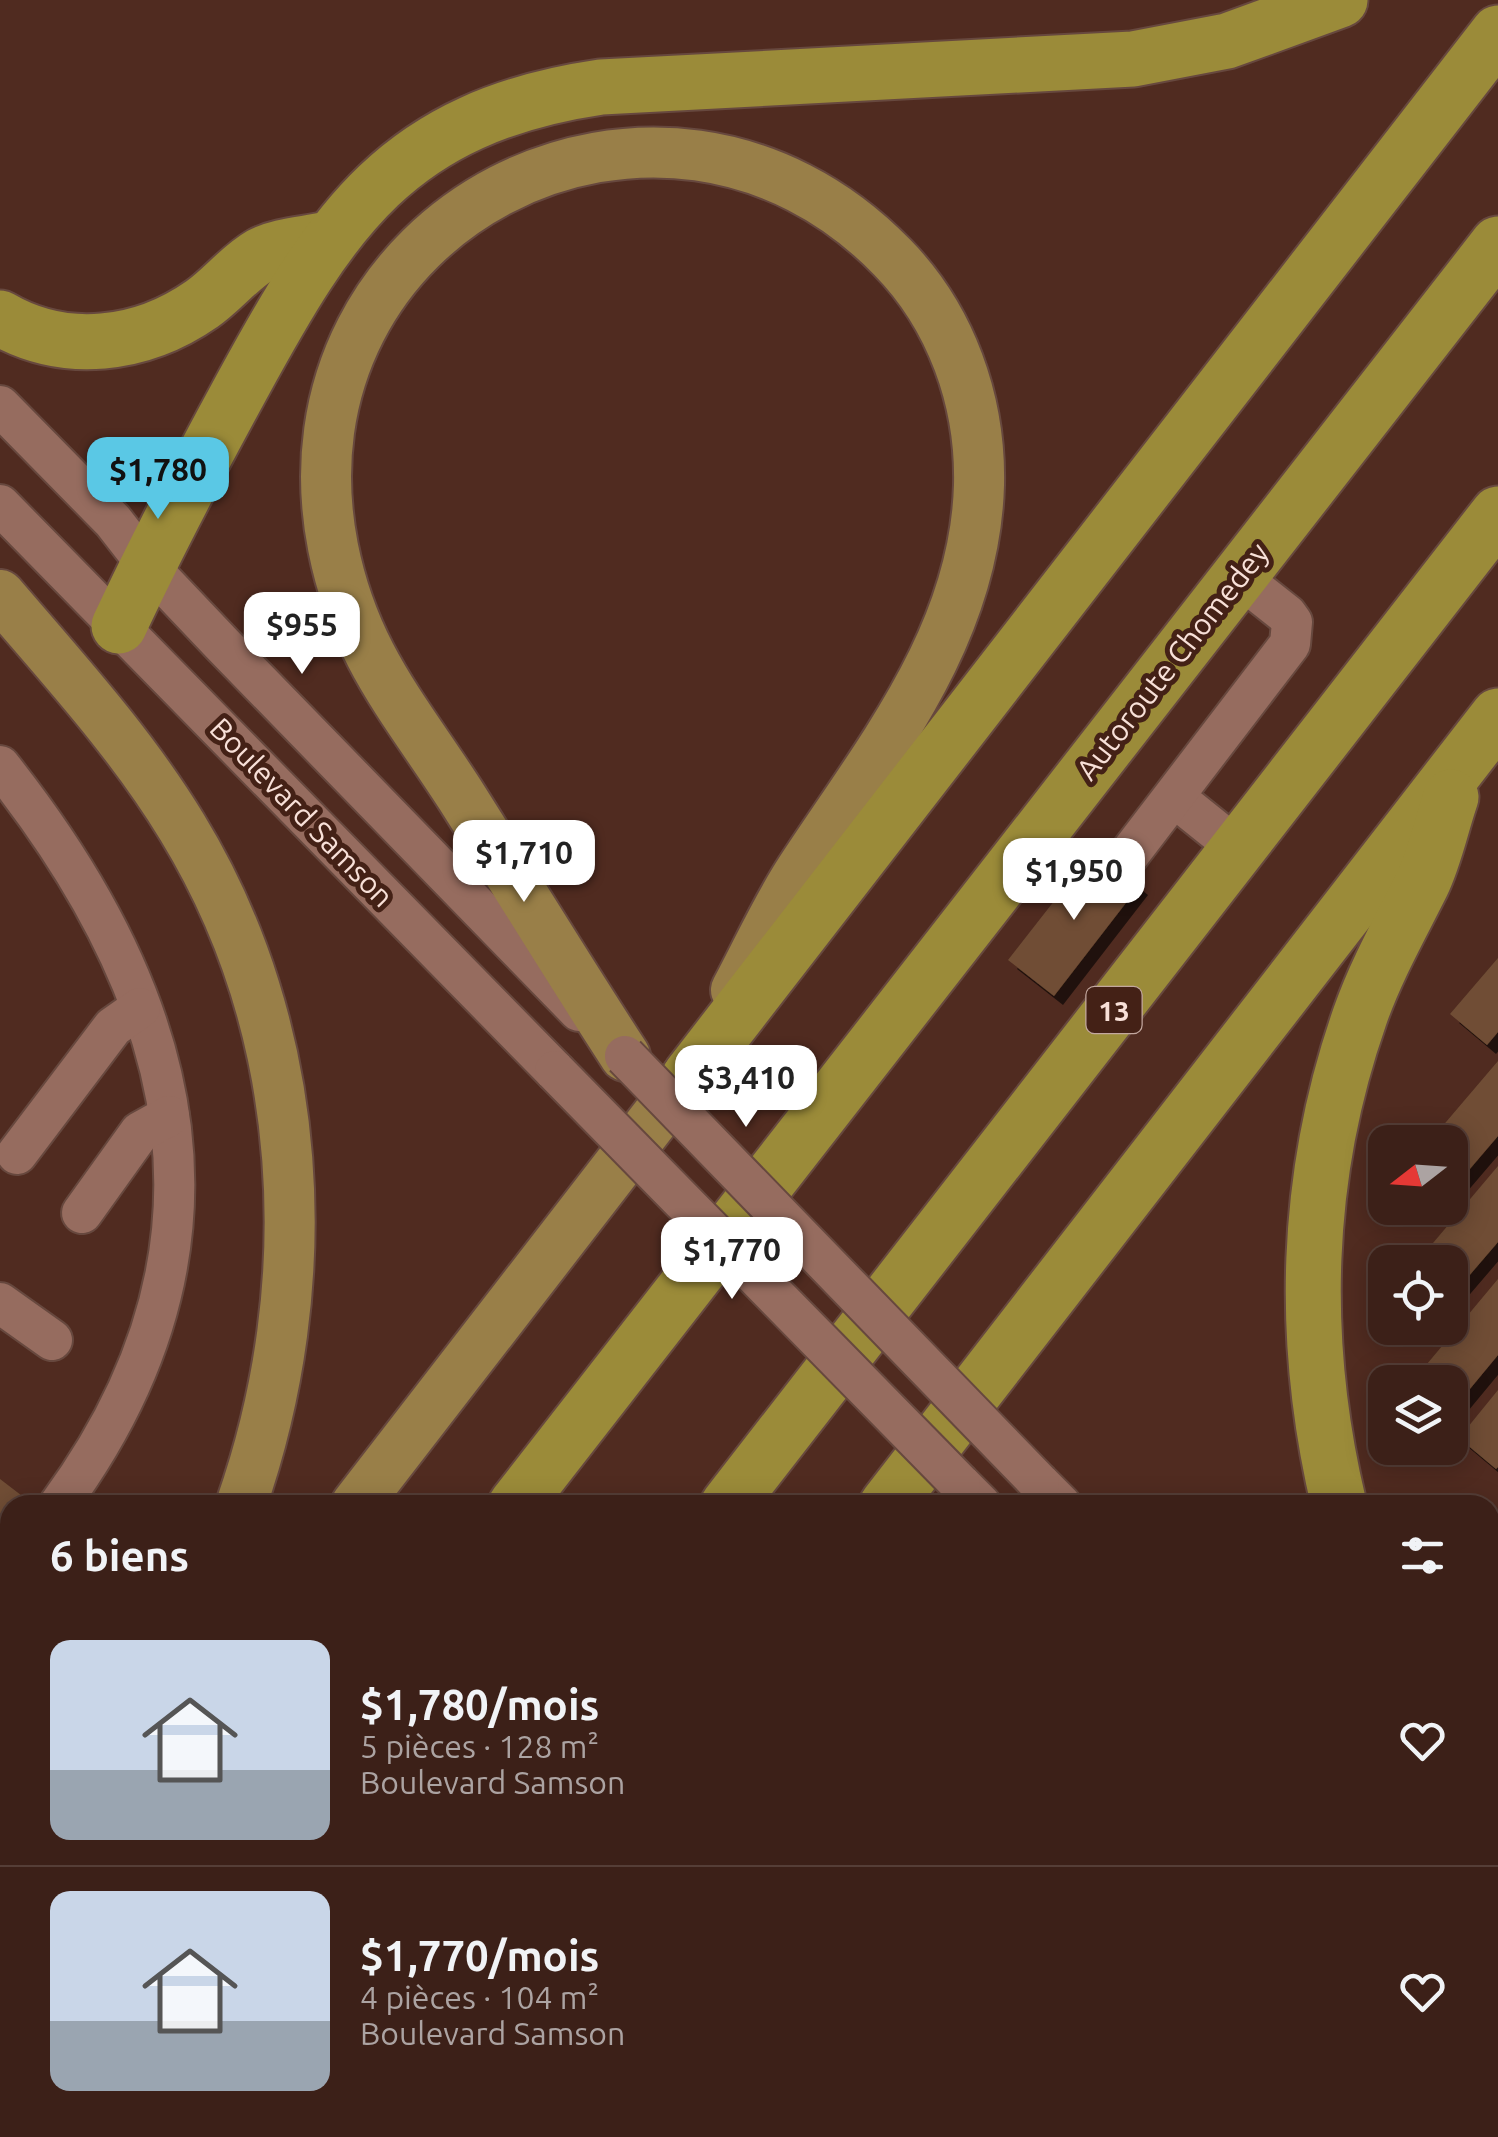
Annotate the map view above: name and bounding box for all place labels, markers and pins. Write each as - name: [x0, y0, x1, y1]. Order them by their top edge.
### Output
- pin: $1,780: [77, 437, 239, 522]
- pin: $955: [243, 592, 361, 677]
- pin: $1,710: [443, 820, 605, 905]
- pin: $1,950: [993, 838, 1155, 923]
- pin: $3,410: [665, 1045, 827, 1130]
- pin: $1,770: [651, 1217, 813, 1302]

